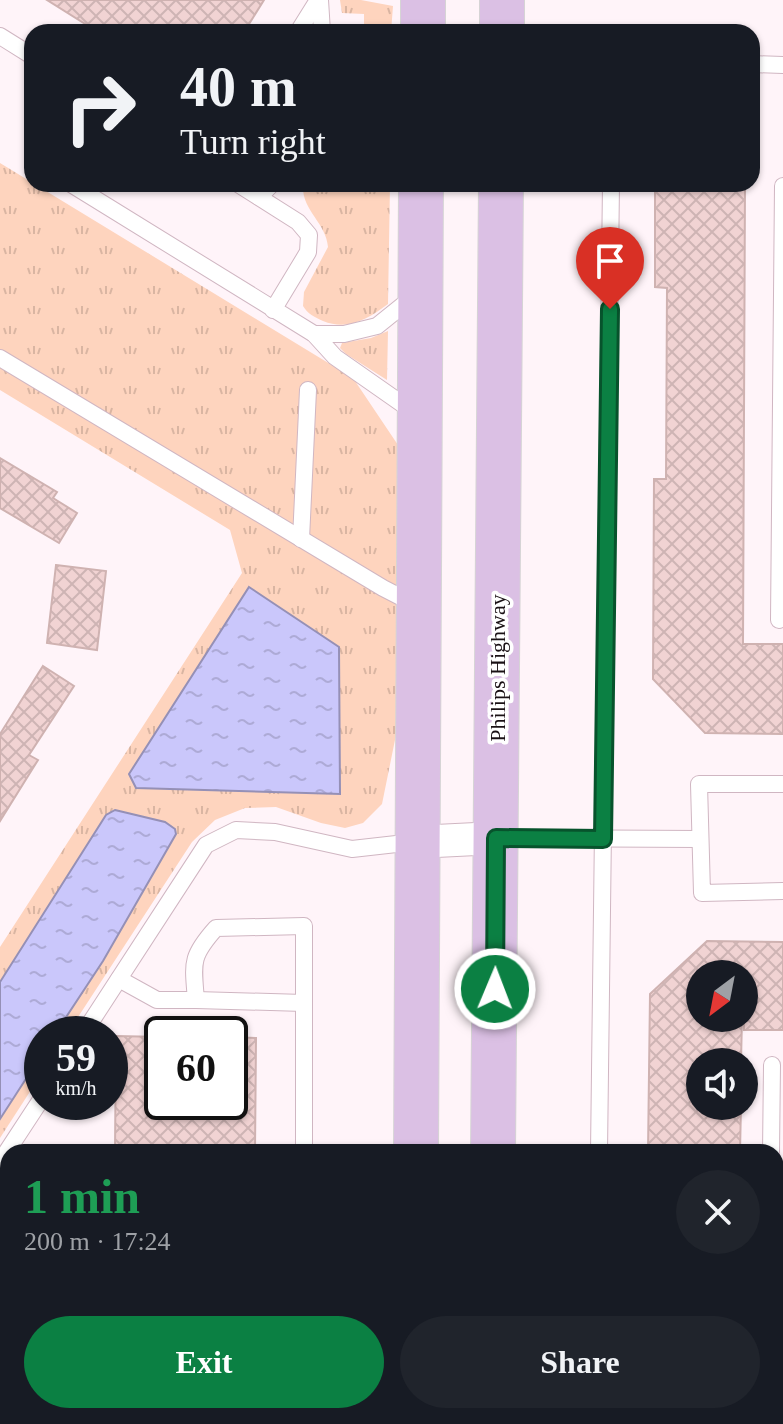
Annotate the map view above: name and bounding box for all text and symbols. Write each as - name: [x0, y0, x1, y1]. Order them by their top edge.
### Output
- icon: right: [48, 56, 152, 160]
- text: 40 m: [180, 56, 297, 118]
- text: Turn right: [180, 122, 326, 162]
- pin: [576, 227, 644, 309]
- icon: arrive: [588, 239, 632, 283]
- street label: Philips Highway: [485, 594, 510, 742]
- position arrow: [453, 947, 537, 1031]
- north arrow: [686, 960, 758, 1032]
- map controls: [686, 960, 758, 1120]
- speed limit sign: 60: [144, 1016, 248, 1120]
- text: 59: [56, 1035, 96, 1080]
- button: sound: [686, 1048, 758, 1120]
- text: km/h: [55, 1077, 97, 1099]
- text: 1 min: [24, 1170, 140, 1223]
- button: close: [676, 1170, 760, 1254]
- text: 200 m · 17:24: [24, 1227, 171, 1256]
- button: Exit: [24, 1316, 384, 1408]
- button: Share: [400, 1316, 760, 1408]

